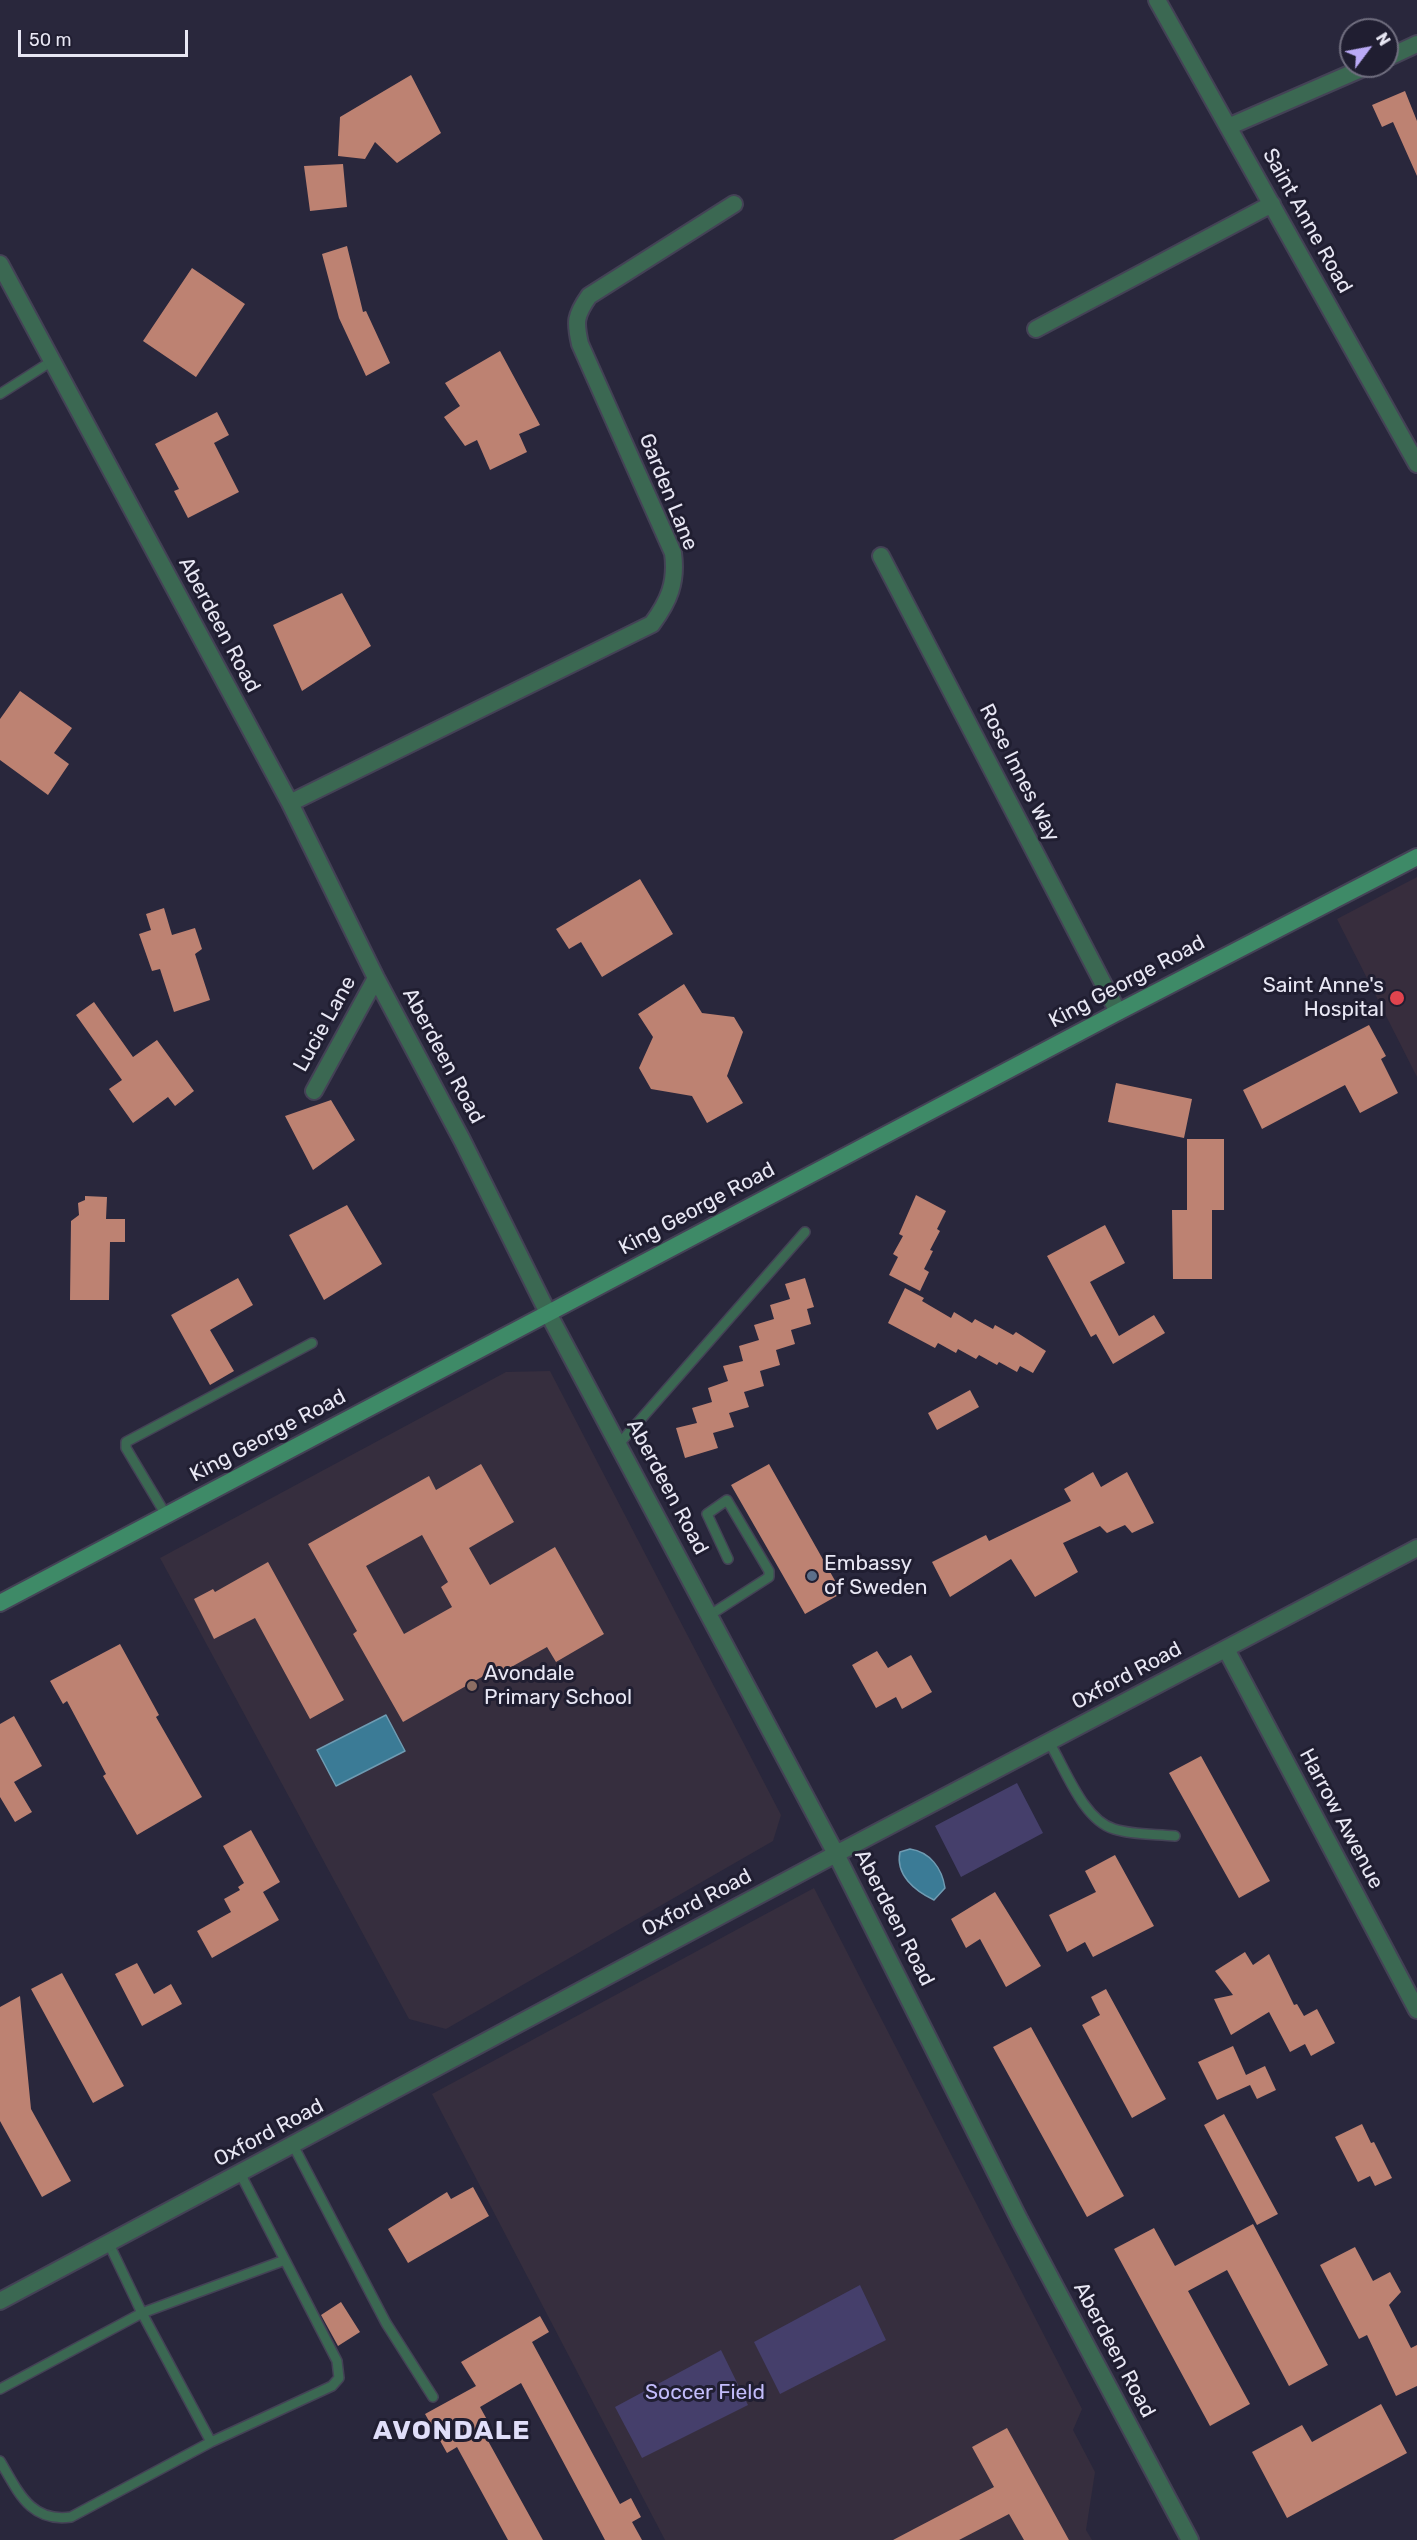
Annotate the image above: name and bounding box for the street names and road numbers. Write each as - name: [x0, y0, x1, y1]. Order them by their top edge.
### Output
- street label: Saint Anne Road: [1257, 144, 1357, 298]
- street label: Garden Lane: [633, 430, 703, 554]
- street label: Aberdeen Road: [173, 553, 265, 697]
- street label: Rose Innes Way: [973, 700, 1065, 846]
- street label: King George Road: [1045, 930, 1209, 1034]
- street label: Lucie Lane: [288, 972, 362, 1076]
- street label: Aberdeen Road: [397, 984, 489, 1128]
- street label: King George Road: [615, 1157, 779, 1261]
- street label: King George Road: [186, 1384, 350, 1488]
- street label: Aberdeen Road: [621, 1415, 713, 1559]
- street label: Oxford Road: [1068, 1637, 1186, 1715]
- street label: Harrow Awenue: [1293, 1745, 1389, 1893]
- street label: Aberdeen Road: [849, 1846, 939, 1990]
- street label: Oxford Road: [638, 1864, 756, 1942]
- street label: Oxford Road: [210, 2094, 328, 2172]
- street label: Aberdeen Road: [1068, 2278, 1160, 2422]

